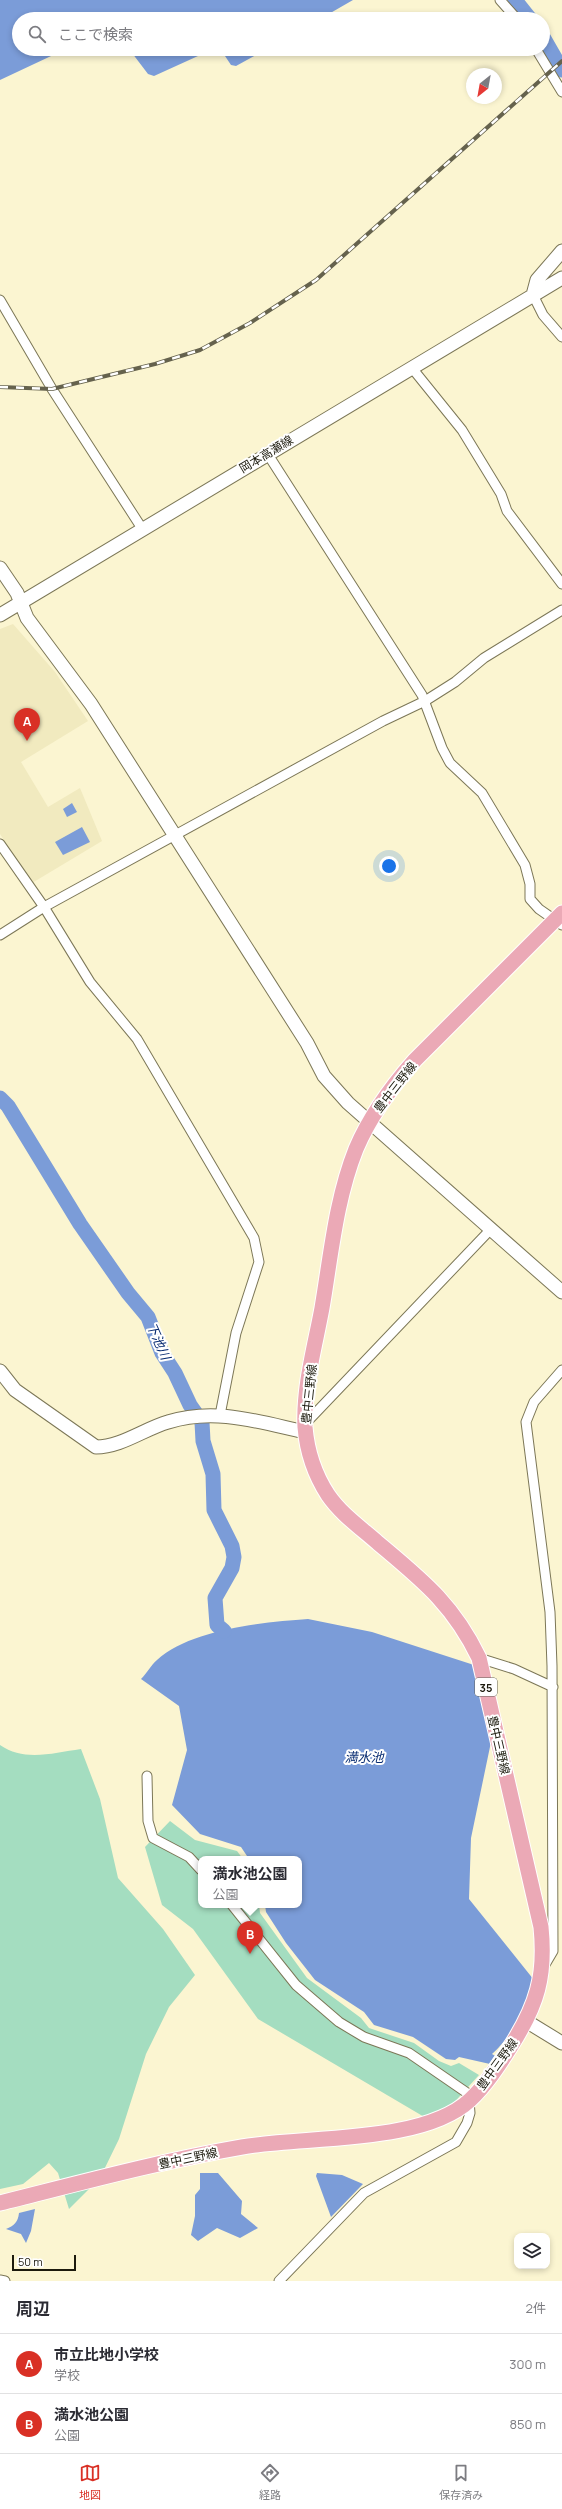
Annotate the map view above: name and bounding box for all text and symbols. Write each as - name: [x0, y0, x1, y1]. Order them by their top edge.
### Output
- search box: [12, 12, 550, 56]
- icon: search: [26, 23, 48, 45]
- text: ここで検索: [58, 24, 133, 45]
- north arrow: [466, 68, 502, 104]
- street label: 岡本高瀬線: [236, 431, 296, 477]
- pin: A: [14, 708, 40, 741]
- your location: [379, 856, 399, 876]
- street label: 豊中三野線: [370, 1058, 420, 1116]
- water label: 下池川: [143, 1320, 176, 1364]
- street label: 豊中三野線: [297, 1363, 321, 1425]
- road number: 35: [475, 1678, 497, 1696]
- street label: 豊中三野線: [484, 1714, 514, 1776]
- water label: 満水池: [344, 1748, 385, 1766]
- popup: [198, 1856, 302, 1908]
- text: 満水池公園: [212, 1863, 288, 1884]
- text: 公園: [212, 1885, 239, 1903]
- pin: B: [237, 1921, 263, 1954]
- street label: 豊中三野線: [472, 2035, 522, 2093]
- street label: 豊中三野線: [157, 2143, 219, 2173]
- map controls: [514, 2233, 550, 2269]
- button: layers: [514, 2233, 550, 2269]
- scale bar: [12, 2253, 76, 2272]
- text: 50 m: [18, 2254, 43, 2269]
- text: 周辺: [16, 2297, 50, 2320]
- text: 2件: [526, 2299, 546, 2317]
- text: 市立比地小学校: [54, 2344, 159, 2365]
- text: A: [25, 2355, 33, 2373]
- text: 300 m: [509, 2355, 546, 2373]
- text: 学校: [54, 2366, 80, 2384]
- text: 満水池公園: [54, 2404, 129, 2425]
- text: B: [25, 2415, 33, 2433]
- text: 850 m: [509, 2415, 546, 2433]
- text: 公園: [54, 2426, 80, 2444]
- tab: 地図: [79, 2462, 101, 2502]
- tab: 経路: [259, 2462, 281, 2502]
- tab: 保存済み: [439, 2462, 483, 2502]

